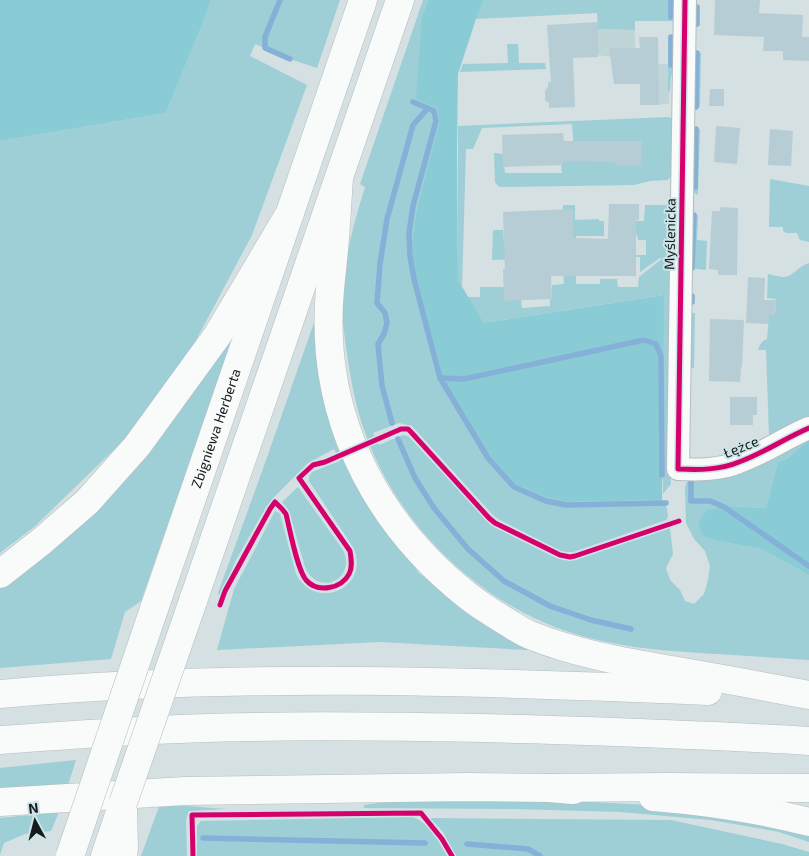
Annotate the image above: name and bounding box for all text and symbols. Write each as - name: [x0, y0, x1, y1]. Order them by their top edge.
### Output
- street label: Myślenicka: [660, 198, 679, 270]
- street label: Zbigniewa Herberta: [187, 366, 244, 490]
- street label: Łężce: [721, 432, 761, 461]
- north arrow: [10, 796, 60, 846]
- text: N: [27, 799, 39, 817]

